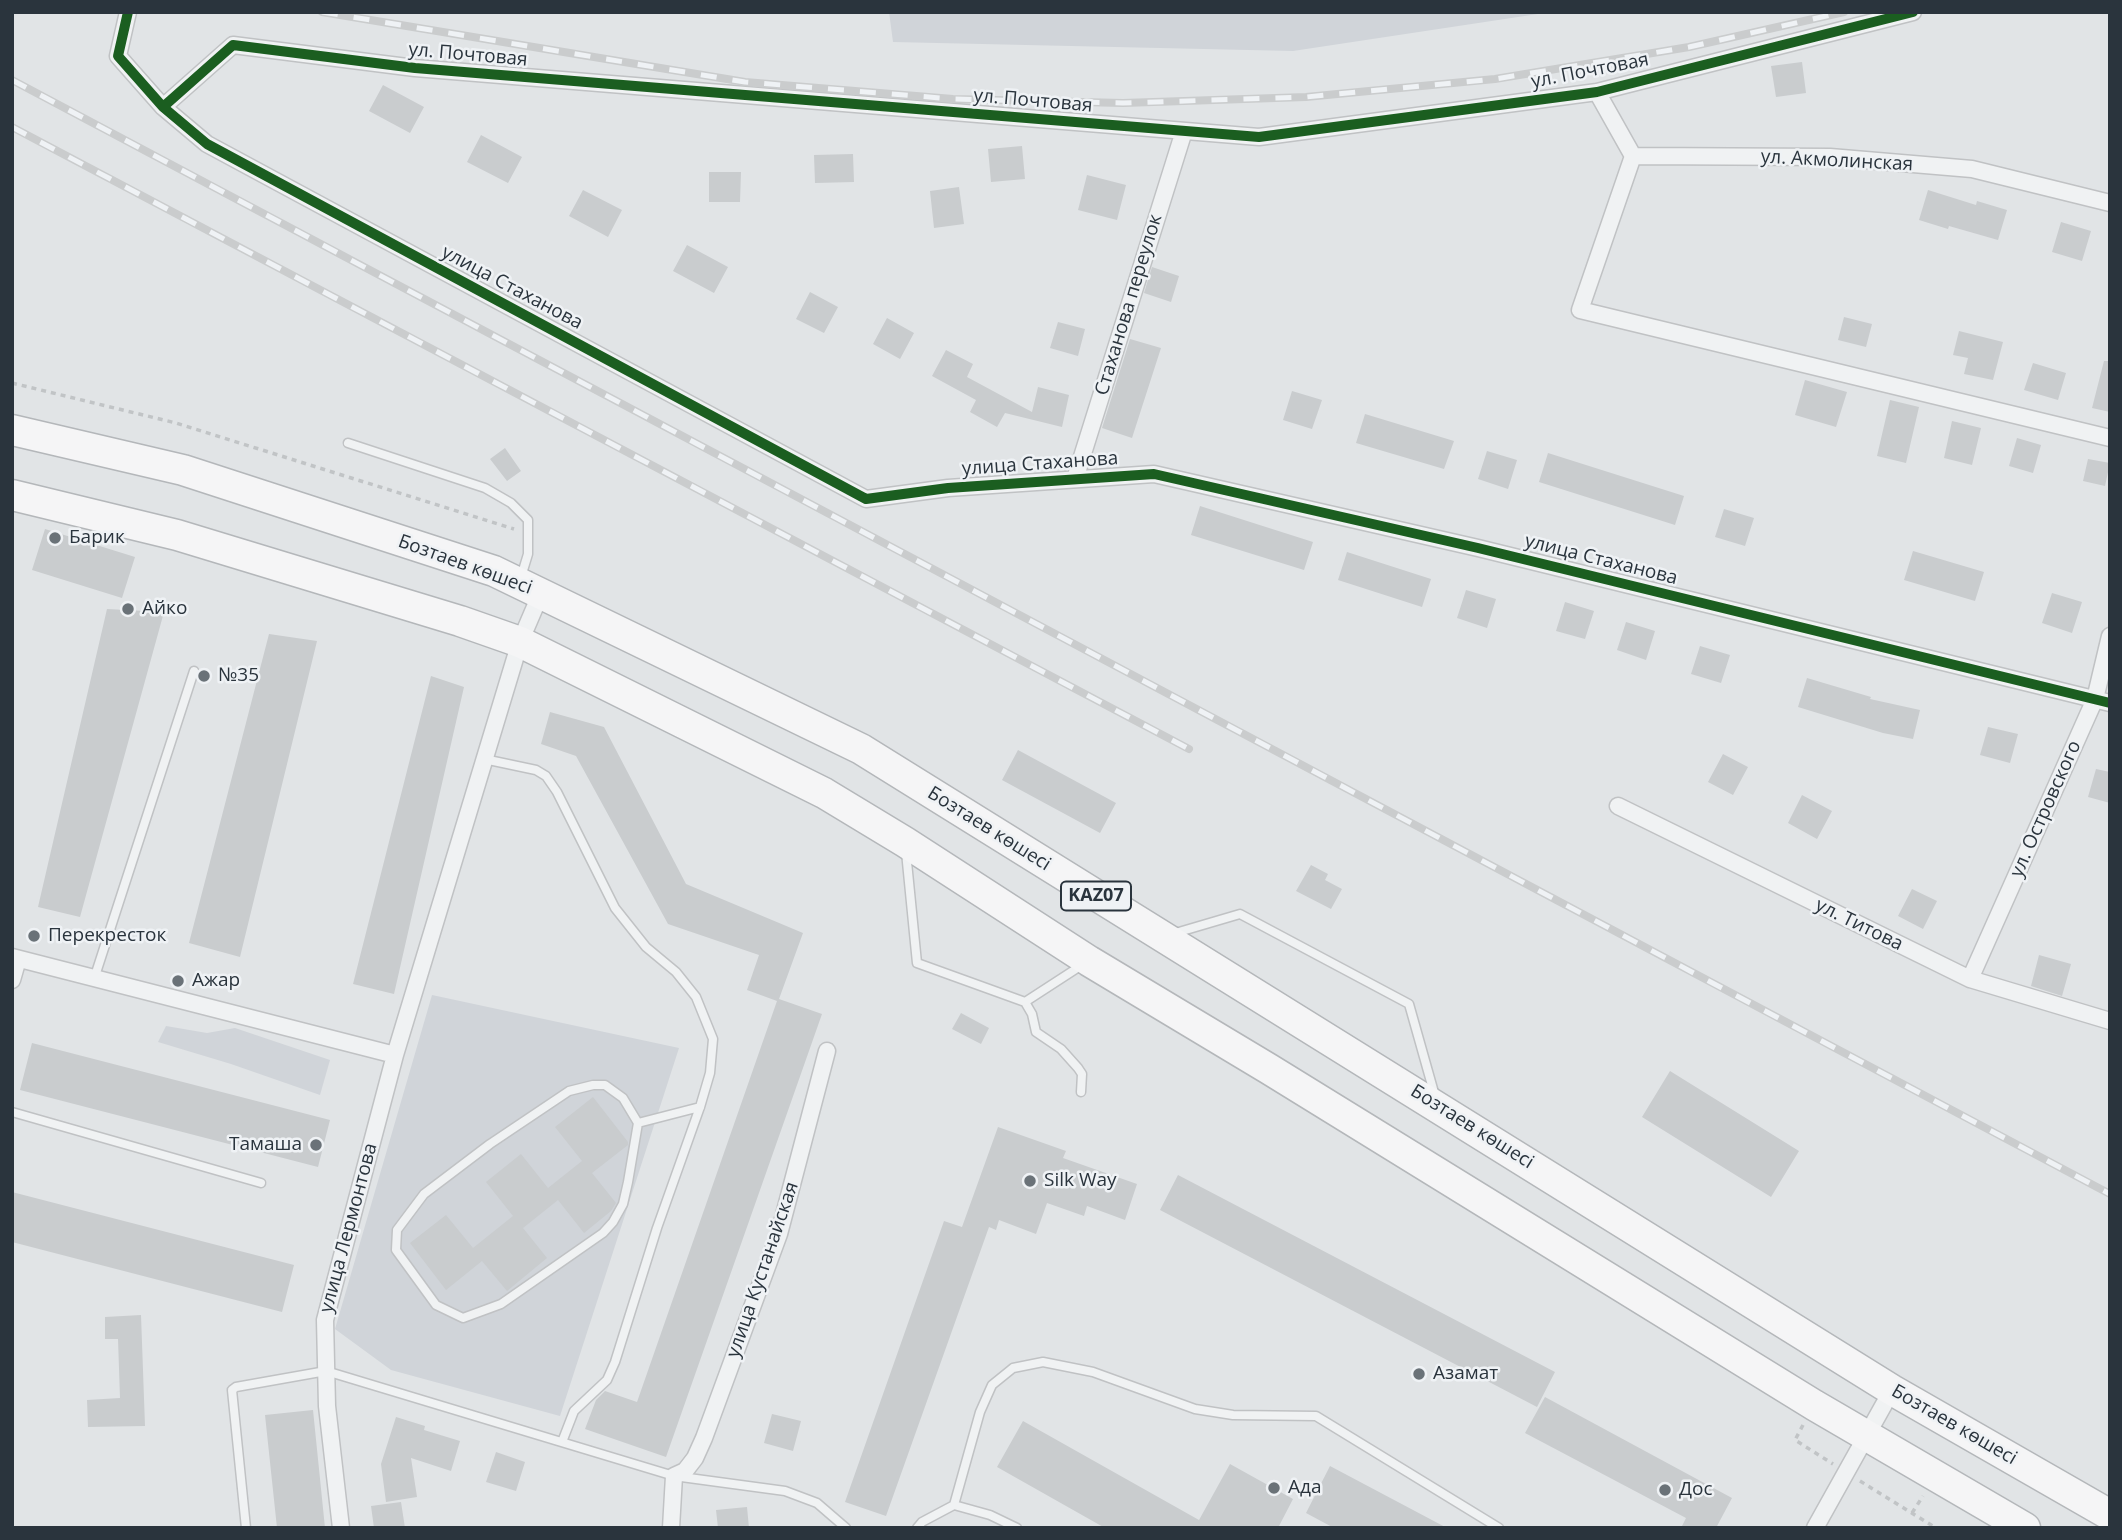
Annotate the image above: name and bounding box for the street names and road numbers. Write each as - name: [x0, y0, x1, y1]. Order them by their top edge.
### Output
- street label: ул. Почтовая: [407, 38, 529, 72]
- street label: ул. Почтовая: [1529, 48, 1651, 94]
- street label: ул. Почтовая: [972, 84, 1094, 118]
- street label: ул. Акмолинская: [1760, 146, 1914, 176]
- street label: Стаханова переулок: [1091, 212, 1167, 398]
- street label: улица Стаханова: [437, 241, 587, 335]
- street label: улица Стаханова: [961, 447, 1119, 481]
- street label: Бозтаев көшесі: [395, 530, 535, 600]
- street label: улица Стаханова: [1522, 530, 1680, 590]
- street label: ул. Островского: [2006, 737, 2086, 881]
- street label: Бозтаев көшесі: [923, 782, 1055, 876]
- road number: KAZ07: [1061, 882, 1131, 911]
- street label: ул. Титова: [1811, 894, 1907, 956]
- street label: Бозтаев көшесі: [1406, 1080, 1538, 1174]
- street label: улица Лермонтова: [315, 1141, 383, 1315]
- street label: улица Кустанайская: [722, 1179, 804, 1361]
- street label: Бозтаев көшесі: [1887, 1380, 2021, 1470]

